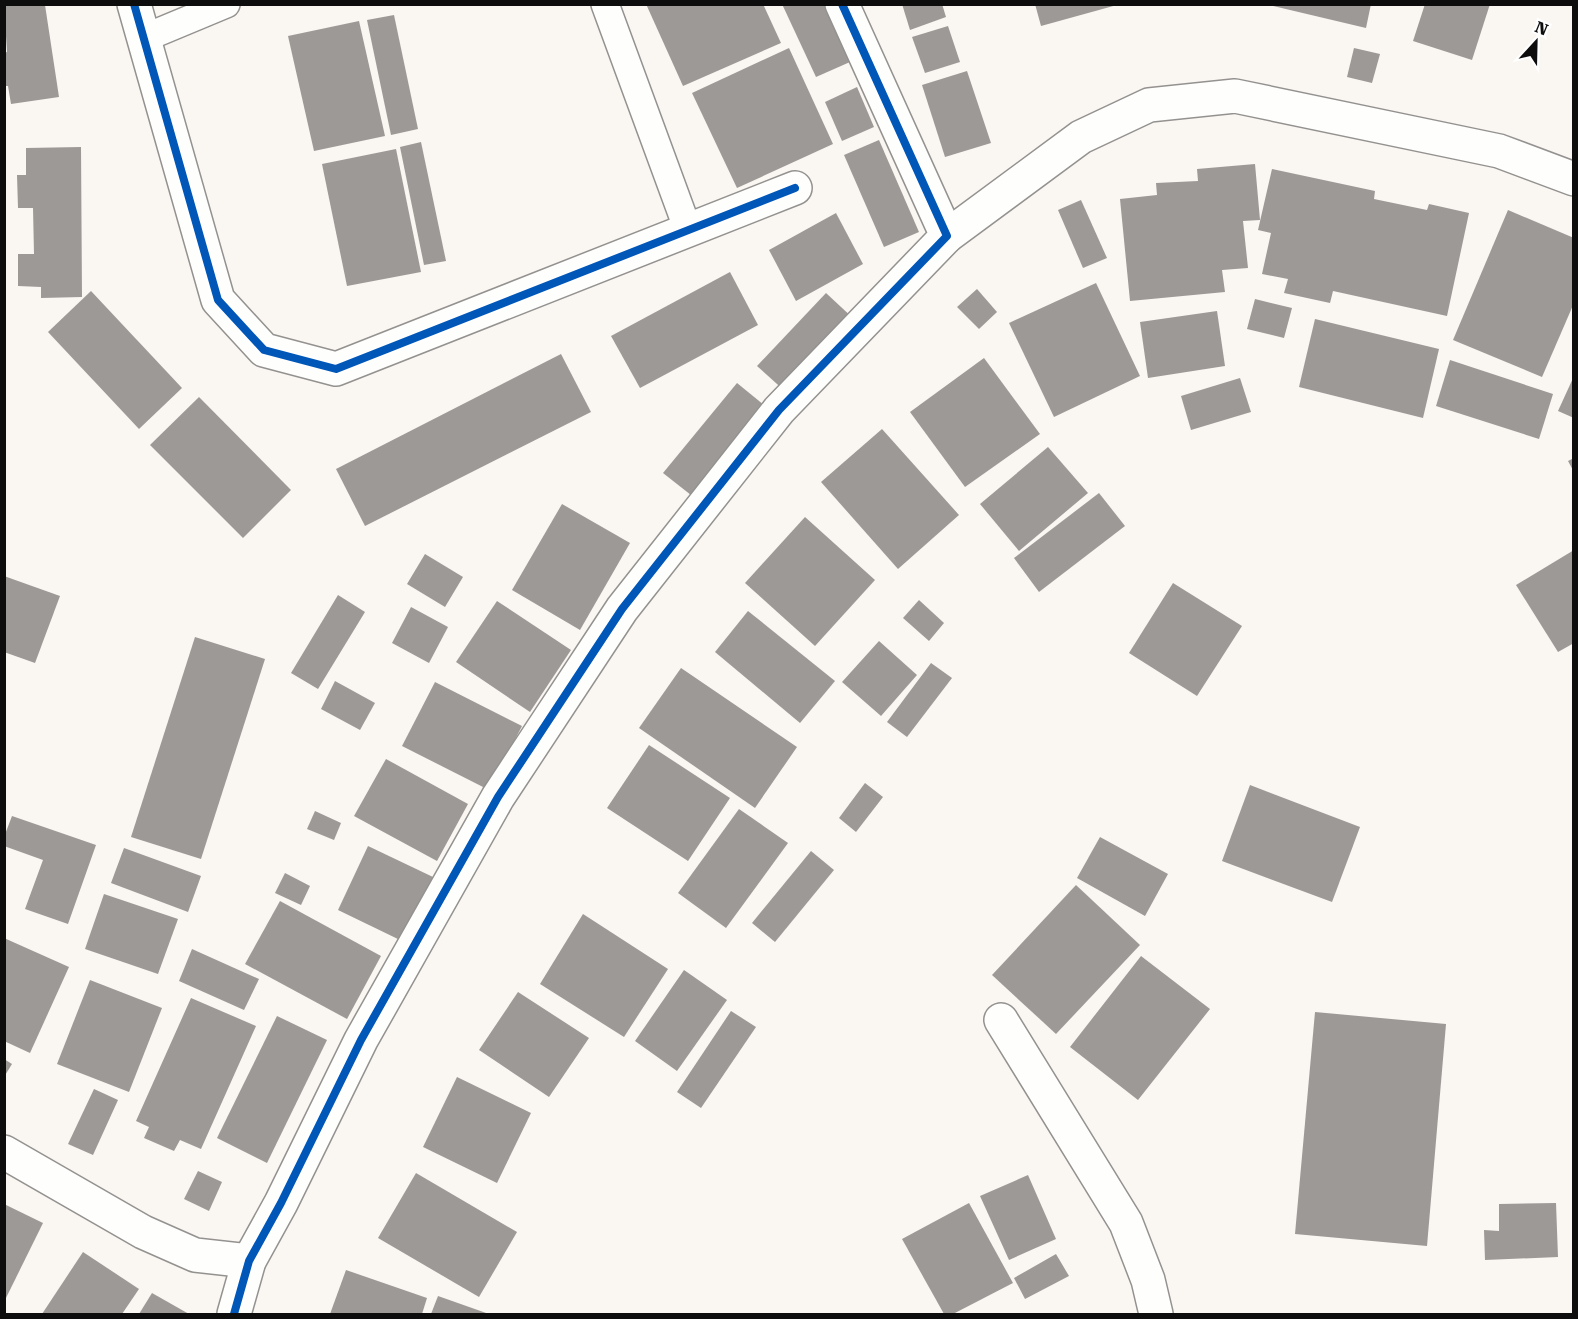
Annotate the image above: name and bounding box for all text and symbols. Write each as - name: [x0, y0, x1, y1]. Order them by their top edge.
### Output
- north arrow: [1506, 12, 1566, 72]
- text: N: [1532, 17, 1551, 40]

